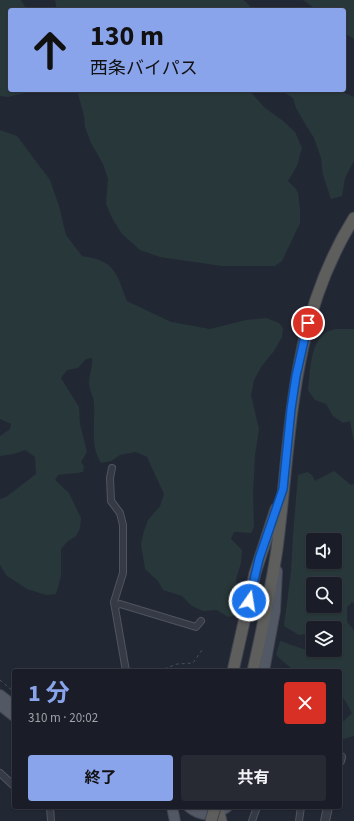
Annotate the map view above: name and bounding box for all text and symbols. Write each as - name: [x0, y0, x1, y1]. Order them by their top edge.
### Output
- text: 130 m: [90, 16, 164, 56]
- icon: ahead: [24, 24, 76, 76]
- text: 西条バイパス: [90, 56, 198, 81]
- pin: [291, 306, 325, 340]
- icon: arrive: [297, 312, 319, 334]
- map controls: [306, 533, 342, 657]
- button: sound: [306, 533, 342, 569]
- button: search: [306, 577, 342, 613]
- position arrow: [228, 580, 270, 622]
- button: layers: [306, 621, 342, 657]
- text: 1 分: [28, 676, 69, 711]
- button: close: [284, 682, 326, 724]
- text: 310 m · 20:02: [28, 709, 98, 727]
- button: 終了: [28, 755, 173, 801]
- button: 共有: [181, 755, 326, 801]

